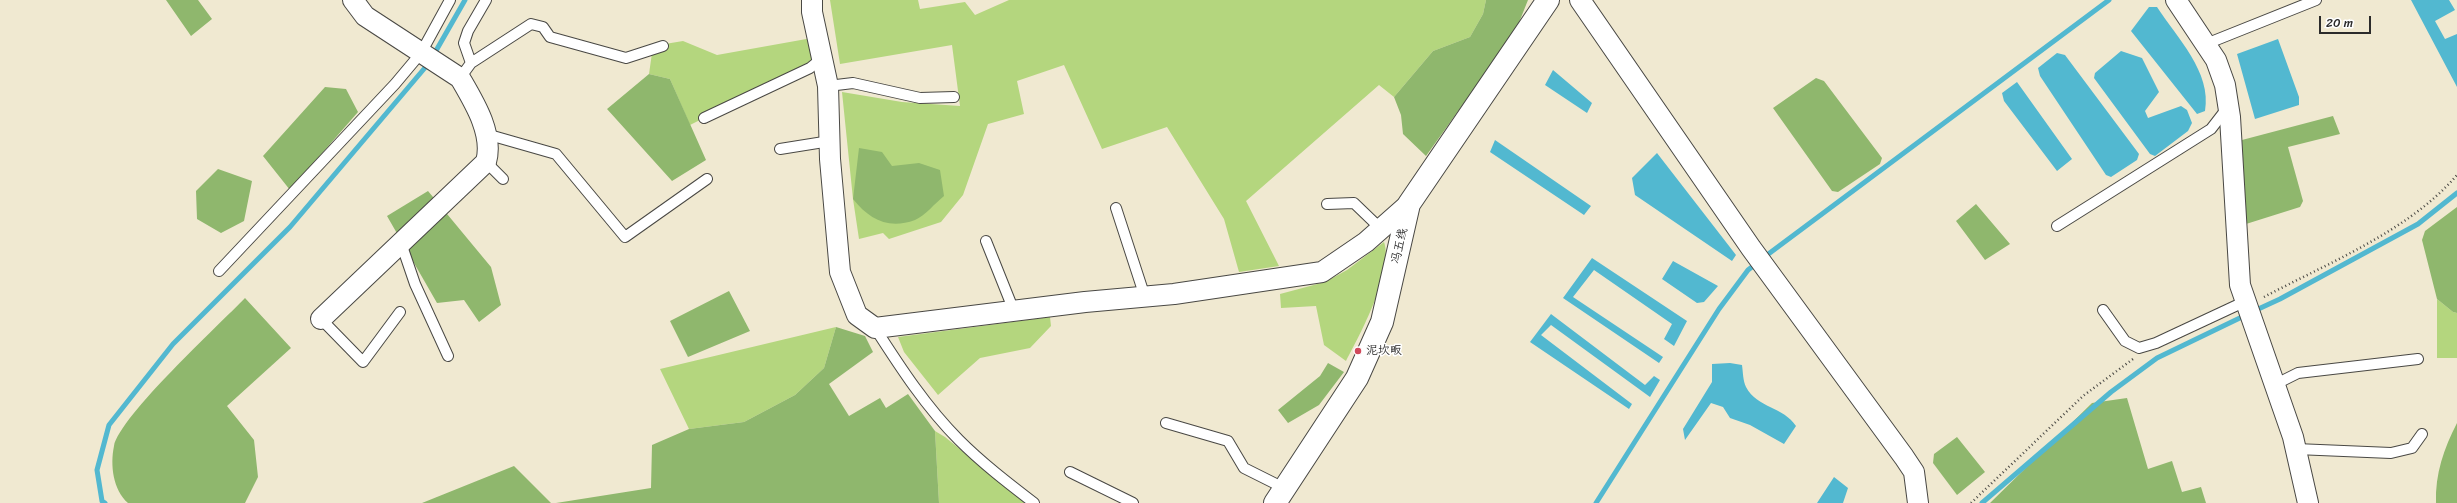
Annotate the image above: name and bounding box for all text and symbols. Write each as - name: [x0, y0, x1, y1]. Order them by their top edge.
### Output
- scale bar: [2321, 8, 2373, 34]
- text: 20 m: [2326, 12, 2353, 34]
- street label: 冯五线: [1389, 227, 1411, 265]
- place label: 泥坎畈: [1366, 344, 1402, 358]
- marker: 泥坎畈: [1353, 346, 1363, 356]

